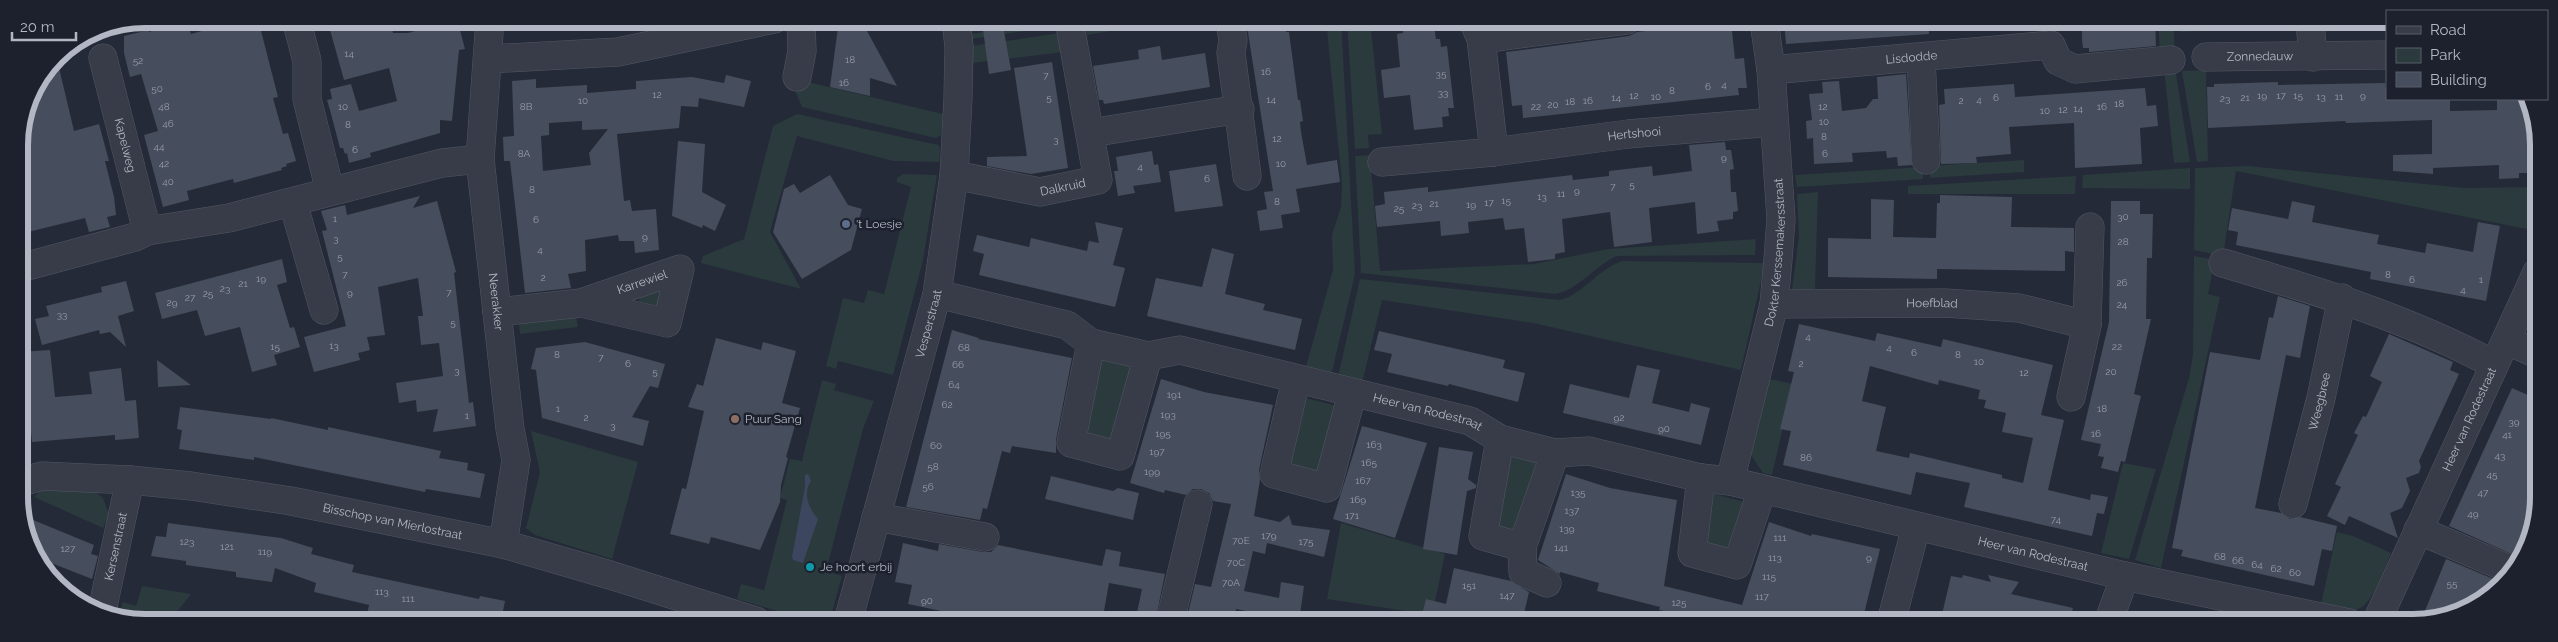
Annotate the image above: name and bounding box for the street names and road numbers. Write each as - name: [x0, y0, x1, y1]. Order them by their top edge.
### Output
- street label: Lisdodde: [1885, 48, 1938, 67]
- street label: Zonnedauw: [2227, 49, 2294, 64]
- street label: Kapelweg: [112, 116, 139, 174]
- street label: Hertshooi: [1607, 124, 1662, 144]
- street label: Dalkruid: [1039, 176, 1087, 199]
- street label: Dokter Kerssemakersstraat: [1762, 178, 1788, 328]
- street label: Karrewiel: [615, 267, 670, 297]
- street label: Neerakker: [486, 272, 506, 332]
- street label: Vesperstraat: [913, 289, 945, 359]
- street label: Hoefblad: [1906, 296, 1958, 311]
- street label: Heer van Rodestraat: [2440, 365, 2499, 474]
- street label: Weegbree: [2306, 371, 2333, 432]
- street label: Heer van Rodestraat: [1372, 391, 1485, 434]
- street label: Bisschop van Mierlostraat: [322, 501, 464, 543]
- street label: Kersenstraat: [102, 511, 130, 582]
- street label: Heer van Rodestraat: [1976, 534, 2089, 574]

